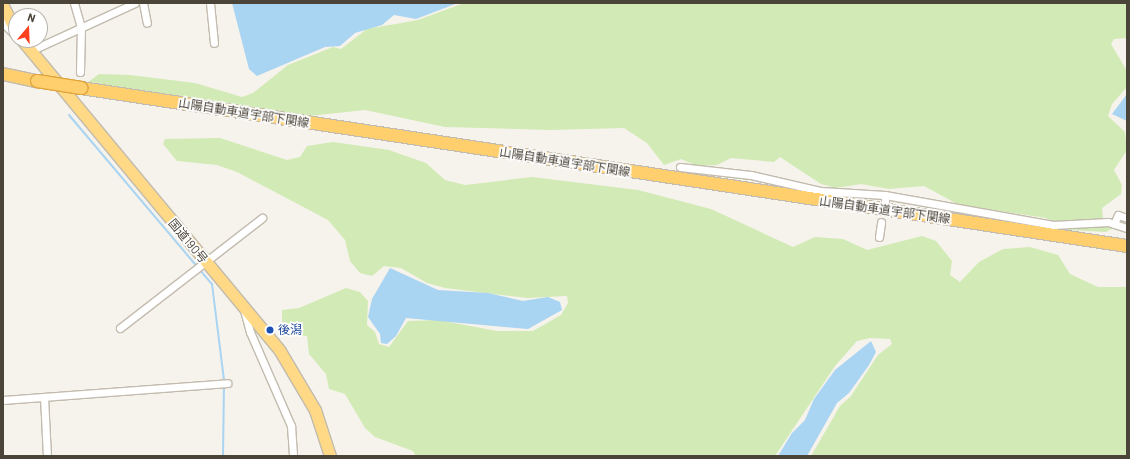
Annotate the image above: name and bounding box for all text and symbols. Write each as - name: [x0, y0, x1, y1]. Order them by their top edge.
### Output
- north arrow: [8, 8, 48, 48]
- text: N: [26, 10, 37, 24]
- street label: 山陽自動車道宇部下関線: [178, 96, 310, 130]
- street label: 山陽自動車道宇部下関線: [499, 145, 631, 179]
- street label: 山陽自動車道宇部下関線: [819, 194, 951, 226]
- street label: 国道190号: [165, 216, 211, 266]
- place label: 後潟: [278, 323, 302, 337]
- marker: 後潟: [265, 325, 275, 335]

